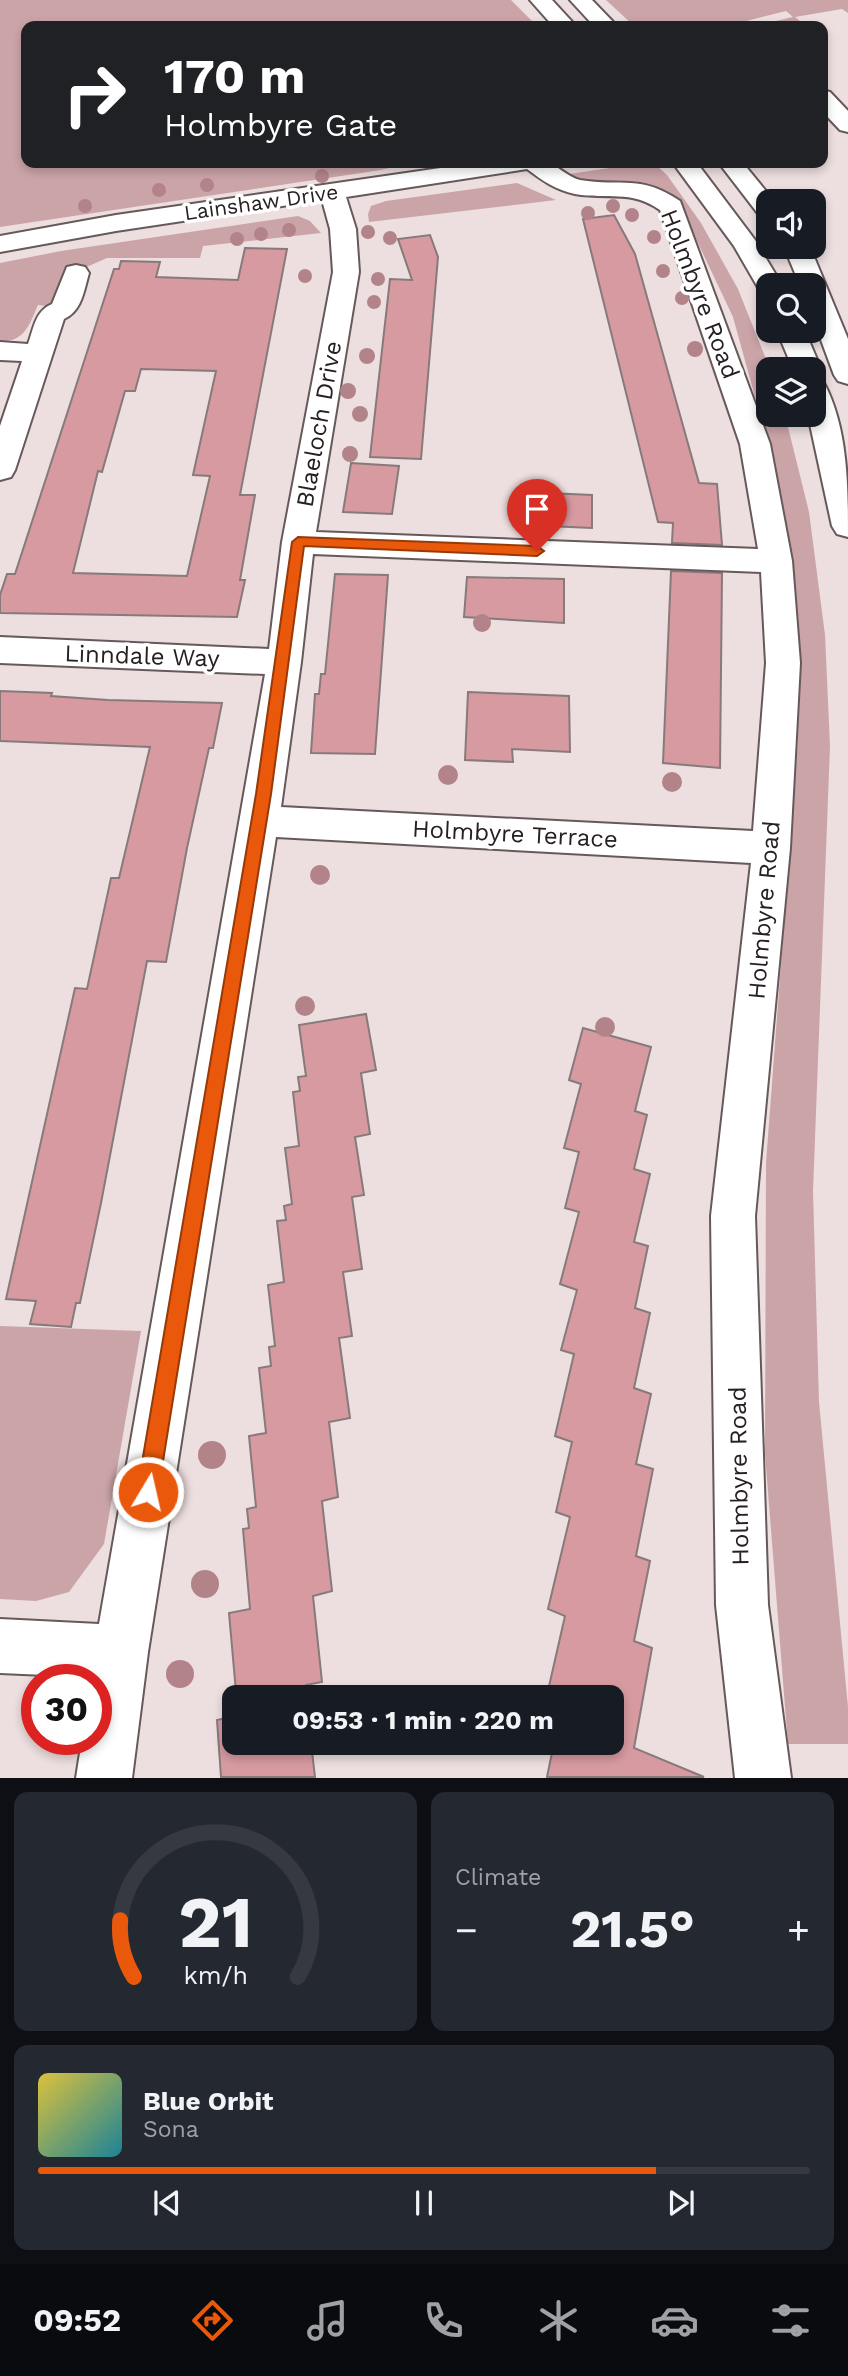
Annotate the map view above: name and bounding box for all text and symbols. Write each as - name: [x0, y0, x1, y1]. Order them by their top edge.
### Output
- text: 170 m: [164, 47, 305, 105]
- icon: right: [49, 49, 140, 140]
- text: Holmbyre Gate: [164, 106, 397, 144]
- street label: Lainshaw Drive: [182, 179, 340, 225]
- map controls: [756, 189, 826, 427]
- button: sound: [756, 189, 826, 259]
- street label: Holmbyre Road: [655, 205, 745, 383]
- button: search: [756, 273, 826, 343]
- street label: Blaeloch Drive: [291, 339, 347, 509]
- button: layers: [756, 357, 826, 427]
- pin: [507, 479, 567, 551]
- icon: arrive: [518, 490, 556, 528]
- street label: Linndale Way: [64, 639, 221, 673]
- street label: Holmbyre Terrace: [412, 815, 618, 853]
- street label: Holmbyre Road: [742, 820, 786, 1000]
- street label: Holmbyre Road: [723, 1386, 755, 1566]
- position arrow: [111, 1455, 185, 1529]
- speed limit sign: 30: [21, 1664, 112, 1755]
- text: 09:53 · 1 min · 220 m: [292, 1705, 554, 1735]
- text: Climate: [455, 1864, 541, 1891]
- text: 21: [178, 1880, 253, 1966]
- text: 21.5°: [570, 1899, 695, 1960]
- text: −: [455, 1908, 478, 1952]
- text: +: [787, 1908, 810, 1952]
- text: km/h: [183, 1961, 248, 1990]
- text: Blue Orbit: [143, 2086, 273, 2116]
- text: Sona: [143, 2116, 199, 2143]
- icon: previous: [148, 2184, 186, 2222]
- icon: pause: [405, 2184, 443, 2222]
- icon: next: [662, 2184, 700, 2222]
- icon: directions: [188, 2296, 237, 2345]
- icon: music: [303, 2296, 352, 2345]
- icon: phone: [419, 2296, 468, 2345]
- icon: climate: [534, 2296, 583, 2345]
- icon: car: [650, 2296, 699, 2345]
- icon: filters: [766, 2296, 815, 2345]
- text: 09:52: [33, 2301, 121, 2339]

